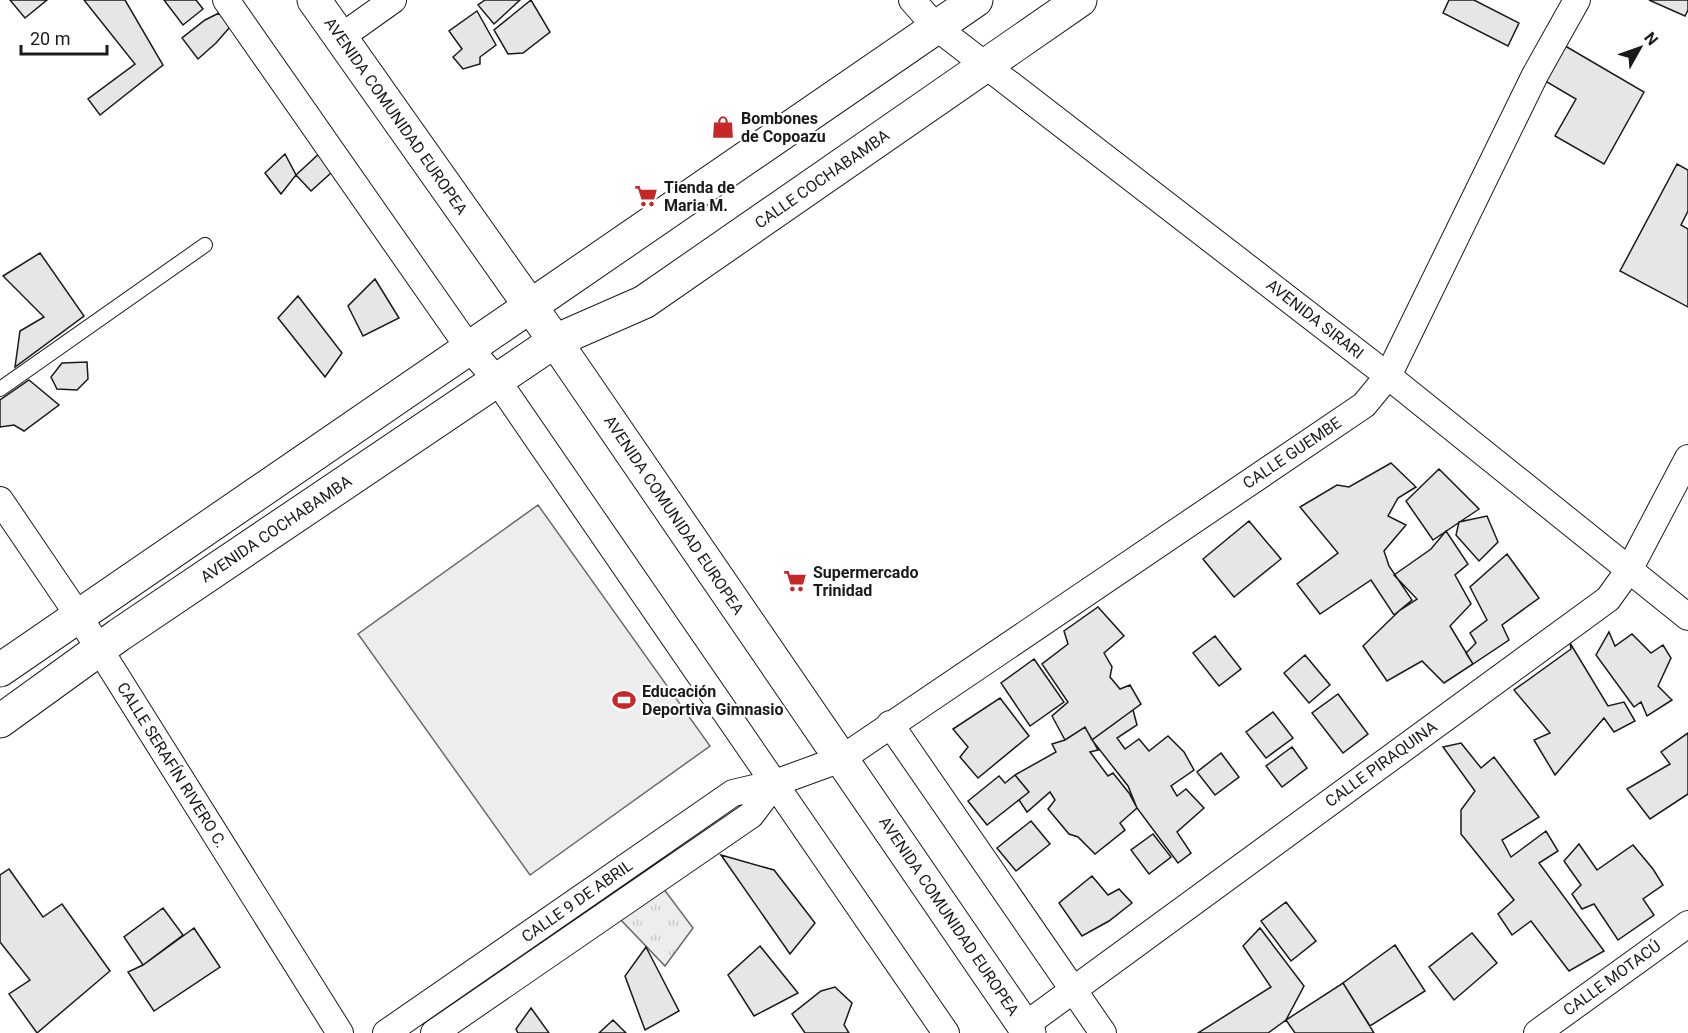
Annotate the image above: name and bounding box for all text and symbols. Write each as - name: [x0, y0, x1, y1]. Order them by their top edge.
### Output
- street label: AVENIDA COMUNIDAD EUROPEA: [320, 14, 472, 219]
- scale bar: [21, 18, 106, 56]
- north arrow: [1610, 18, 1670, 78]
- text: 20 m: [30, 28, 70, 49]
- text: N: [1640, 28, 1662, 49]
- place label: Bombones de Copoazu: [741, 109, 826, 146]
- shop icon: Bombones de Copoazu: [710, 114, 736, 140]
- street label: CALLE COCHABAMBA: [751, 125, 893, 233]
- place label: Tienda de Maria M.: [664, 178, 735, 215]
- supermarket icon: Tienda de Maria M.: [633, 183, 659, 209]
- street label: AVENIDA SIRARI: [1263, 275, 1367, 363]
- street label: AVENIDA COMUNIDAD EUROPEA: [600, 412, 748, 619]
- street label: CALLE GUEMBE: [1239, 413, 1345, 493]
- street label: AVENIDA COCHABAMBA: [197, 471, 356, 587]
- place label: Supermercado Trinidad: [813, 563, 918, 600]
- supermarket icon: Supermercado Trinidad: [782, 568, 808, 594]
- street label: CALLE SERAFÍN RIVERO C.: [113, 679, 231, 851]
- place label: Educación Deportiva Gimnasio: [642, 682, 784, 719]
- sports icon: Educación Deportiva Gimnasio: [611, 687, 637, 713]
- street label: CALLE PIRAQUINA: [1321, 717, 1441, 811]
- street label: AVENIDA COMUNIDAD EUROPEA: [875, 813, 1023, 1020]
- street label: CALLE 9 DE ABRIL: [518, 855, 636, 946]
- street label: CALLE MOTACÚ: [1559, 936, 1665, 1020]

